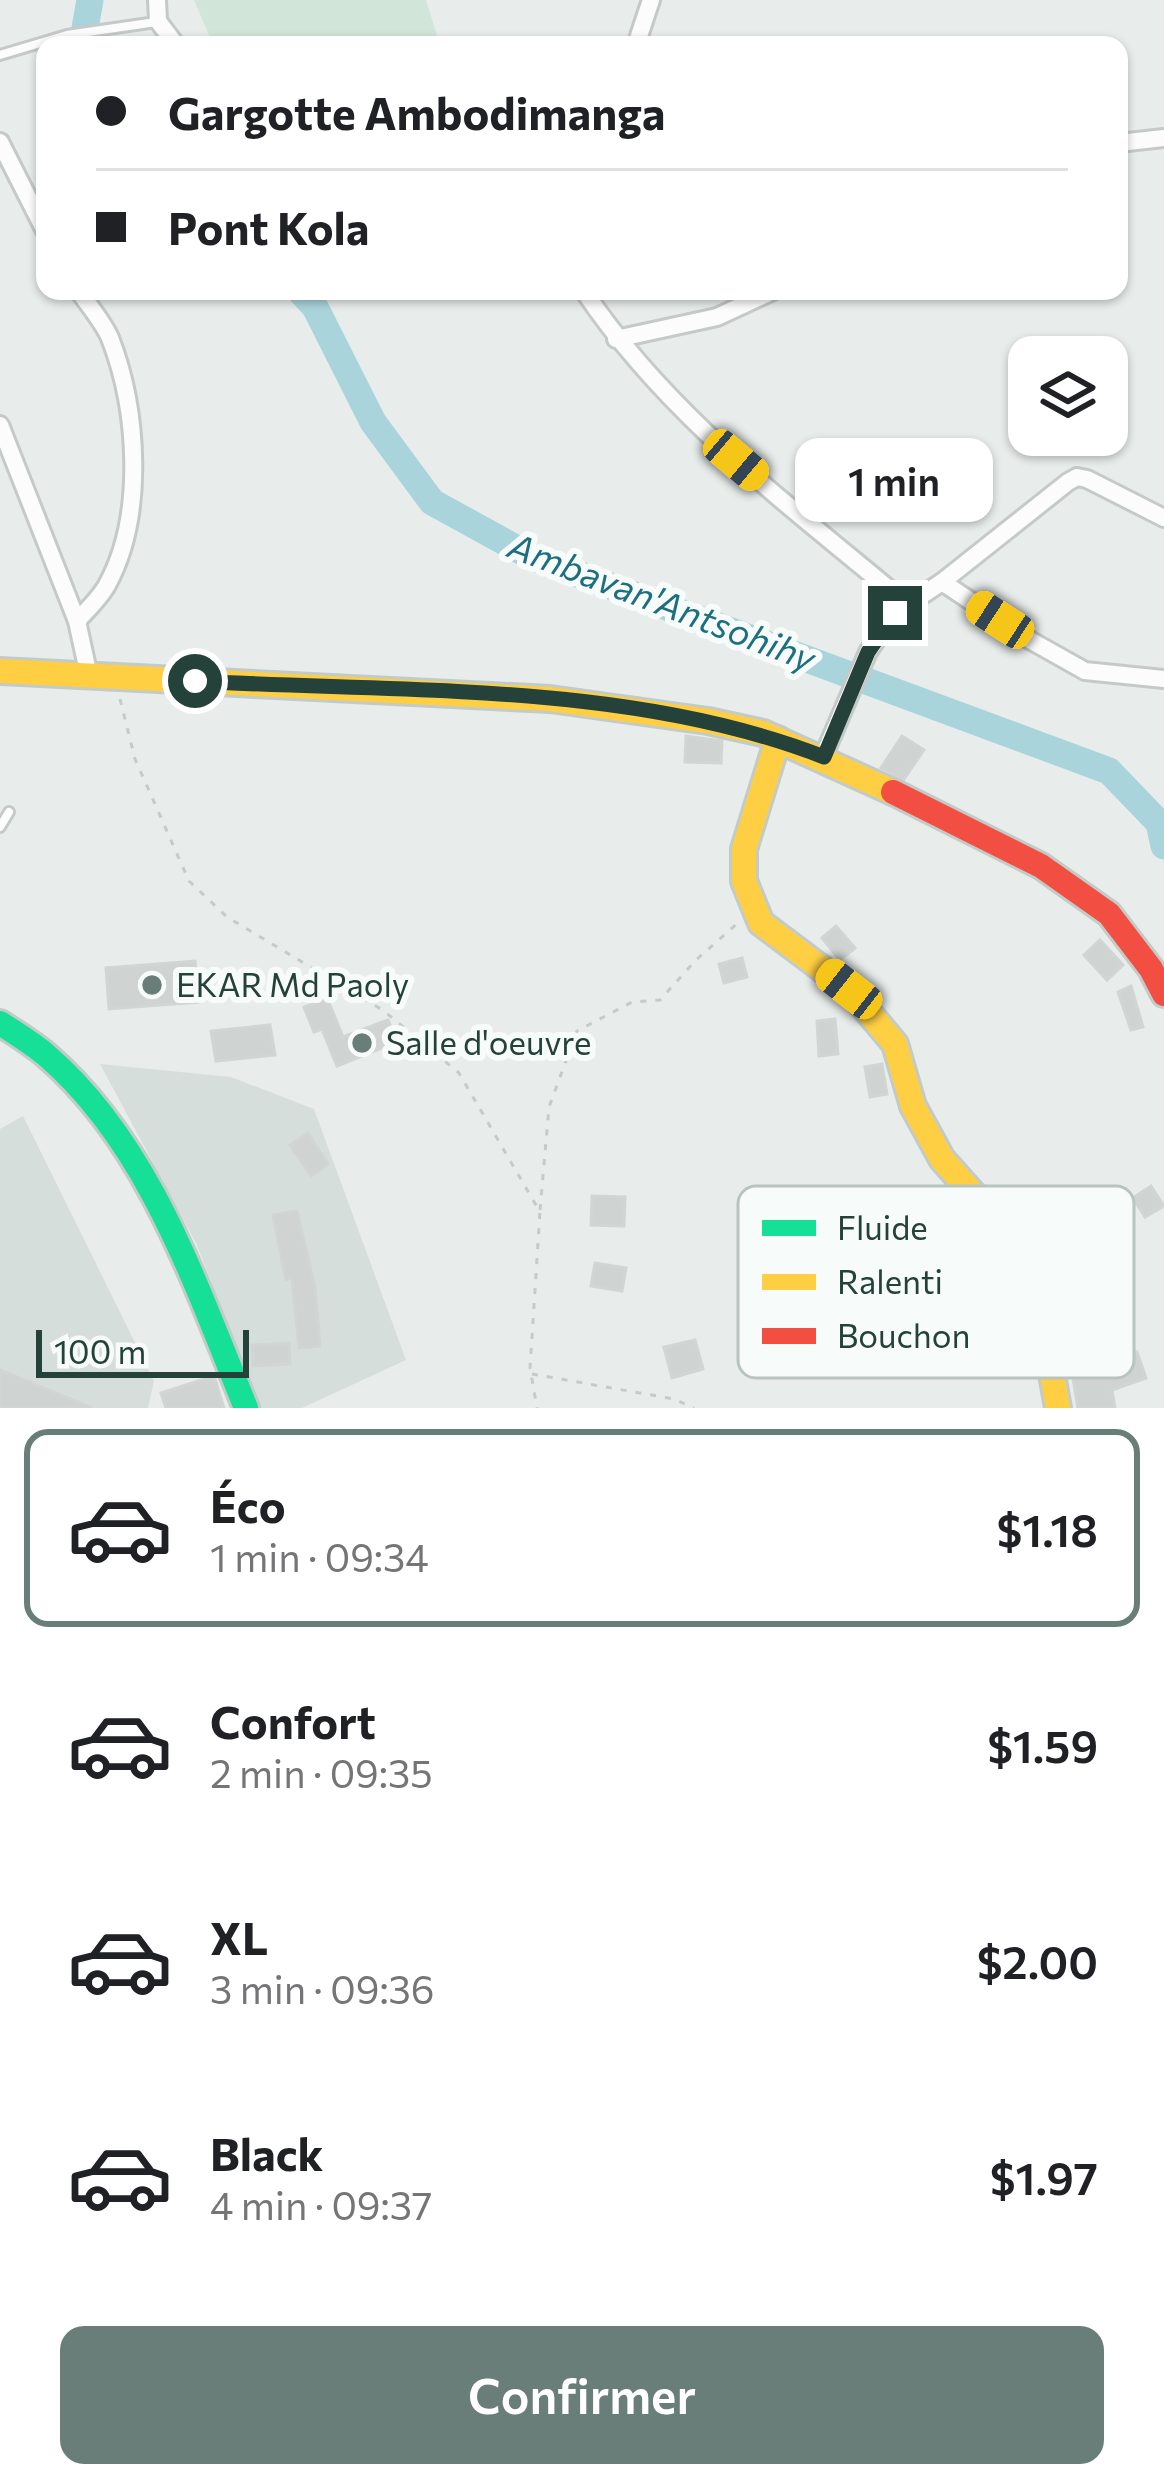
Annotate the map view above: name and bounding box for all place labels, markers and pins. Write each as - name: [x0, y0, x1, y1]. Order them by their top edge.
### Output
- place label: EKAR Md Paoly: [176, 963, 409, 1004]
- marker: EKAR Md Paoly: [139, 972, 165, 998]
- place label: Salle d'oeuvre: [386, 1021, 591, 1062]
- marker: Salle d'oeuvre: [349, 1030, 375, 1056]

